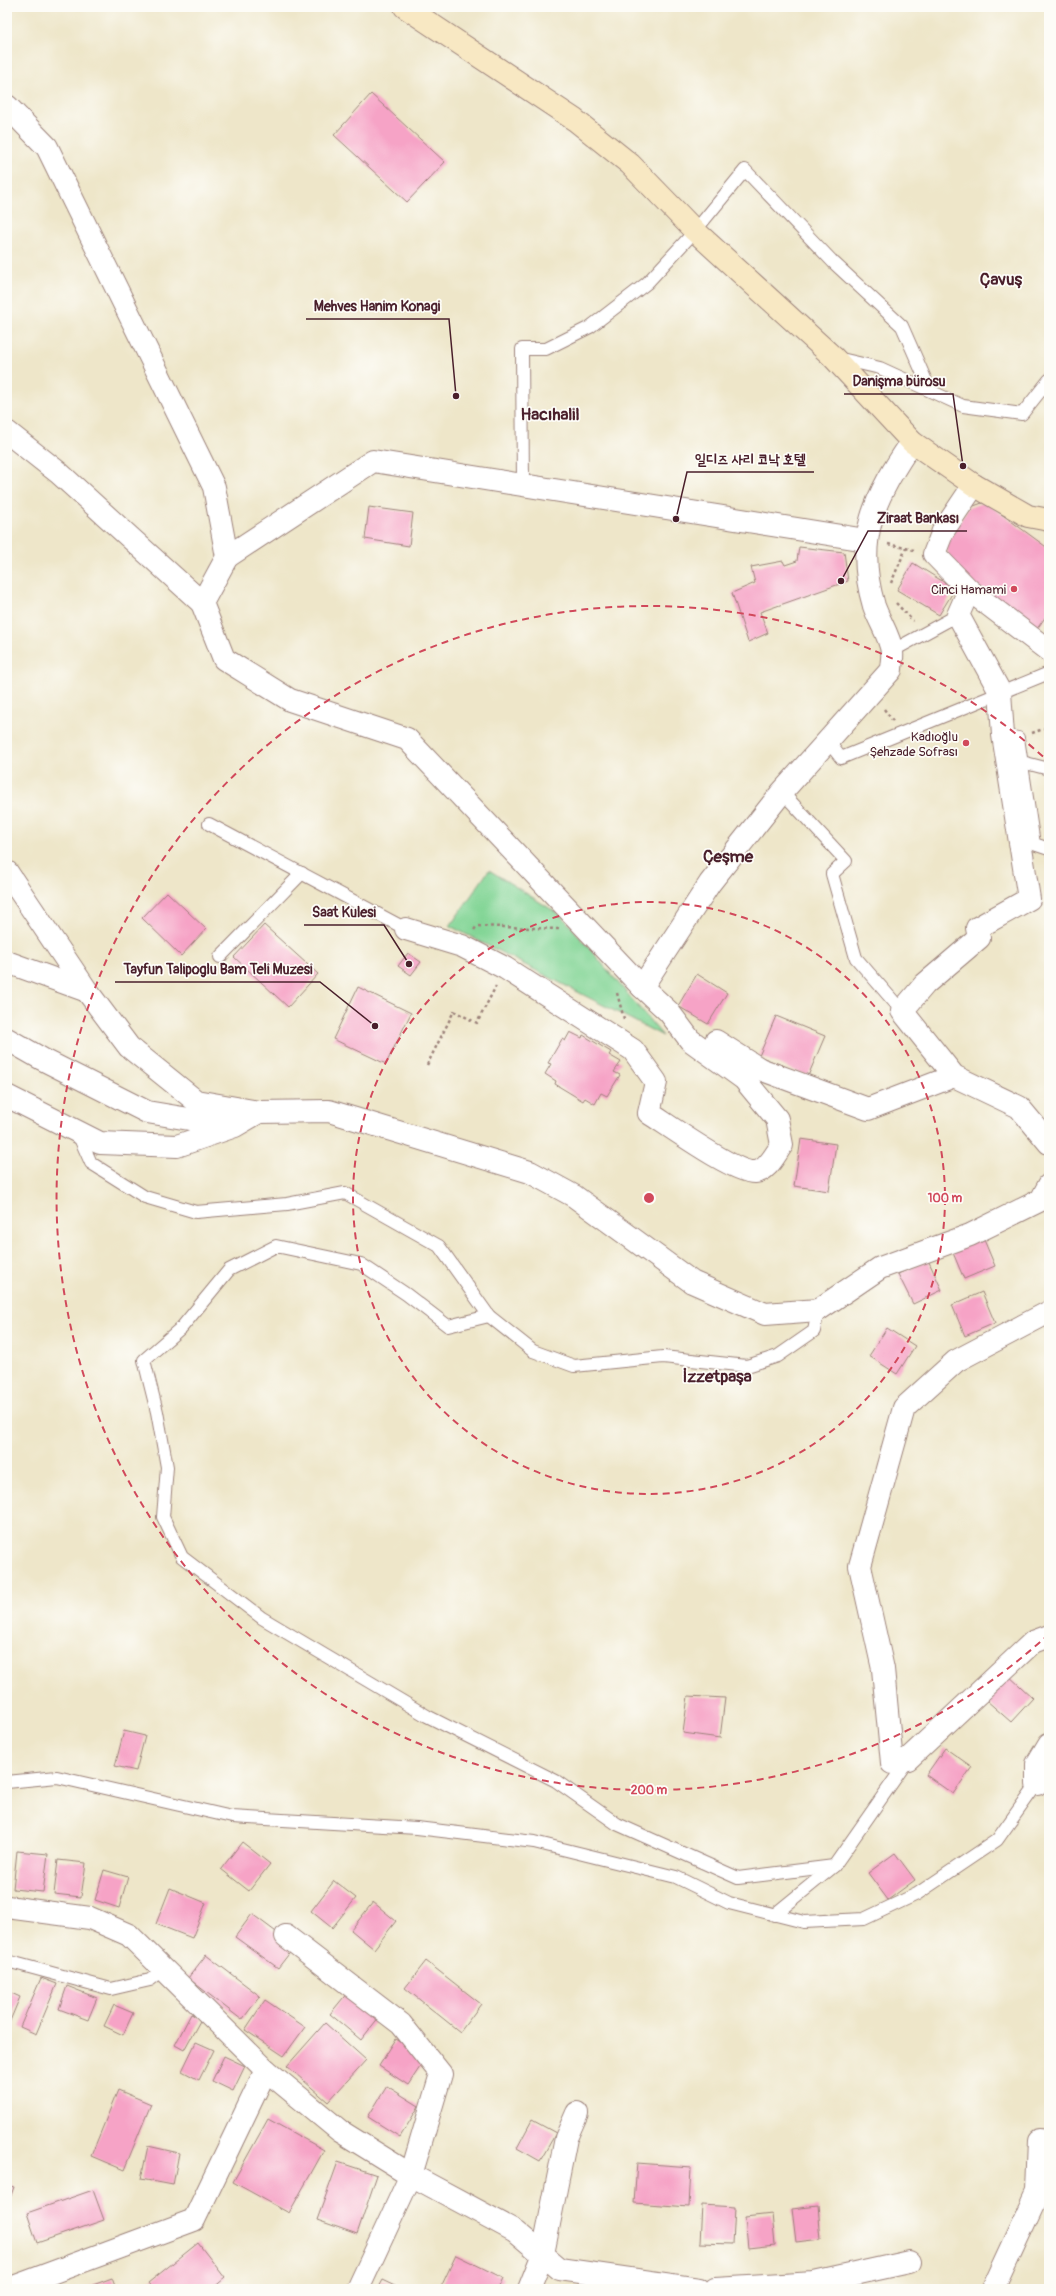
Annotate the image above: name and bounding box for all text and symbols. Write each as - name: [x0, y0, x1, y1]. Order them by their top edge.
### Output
- district label: Çavuş: [980, 269, 1023, 290]
- callout: Mehves Hanim Konagi: [306, 293, 449, 319]
- text: Mehves Hanim Konagi: [314, 298, 441, 315]
- callout: Danişma bürosu: [844, 368, 953, 394]
- text: Danişma bürosu: [853, 373, 945, 390]
- district label: Hacıhalil: [521, 404, 579, 425]
- callout: 일디즈 사리 코낙 호텔: [687, 446, 814, 472]
- text: 일디즈 사리 코낙 호텔: [695, 451, 806, 468]
- callout: Ziraat Bankası: [868, 505, 967, 531]
- text: Ziraat Bankası: [877, 510, 959, 527]
- place label: Cinci Hamami: [931, 582, 1006, 598]
- marker: Cinci Hamami: [1009, 584, 1019, 594]
- place label: Kadıoğlu Şehzade Sofrası: [869, 729, 958, 760]
- marker: Kadıoğlu Şehzade Sofrası: [961, 738, 971, 748]
- district label: Çeşme: [703, 846, 754, 867]
- callout: Saat Kulesi: [304, 899, 384, 925]
- text: Saat Kulesi: [312, 904, 376, 921]
- callout: Tayfun Talipoglu Bam Teli Muzesi: [115, 956, 320, 982]
- text: Tayfun Talipoglu Bam Teli Muzesi: [122, 961, 313, 978]
- centre of rings: [642, 1191, 656, 1205]
- text: 100 m: [928, 1191, 963, 1206]
- district label: İzzetpaşa: [682, 1366, 752, 1387]
- text: 200 m: [631, 1783, 668, 1798]

